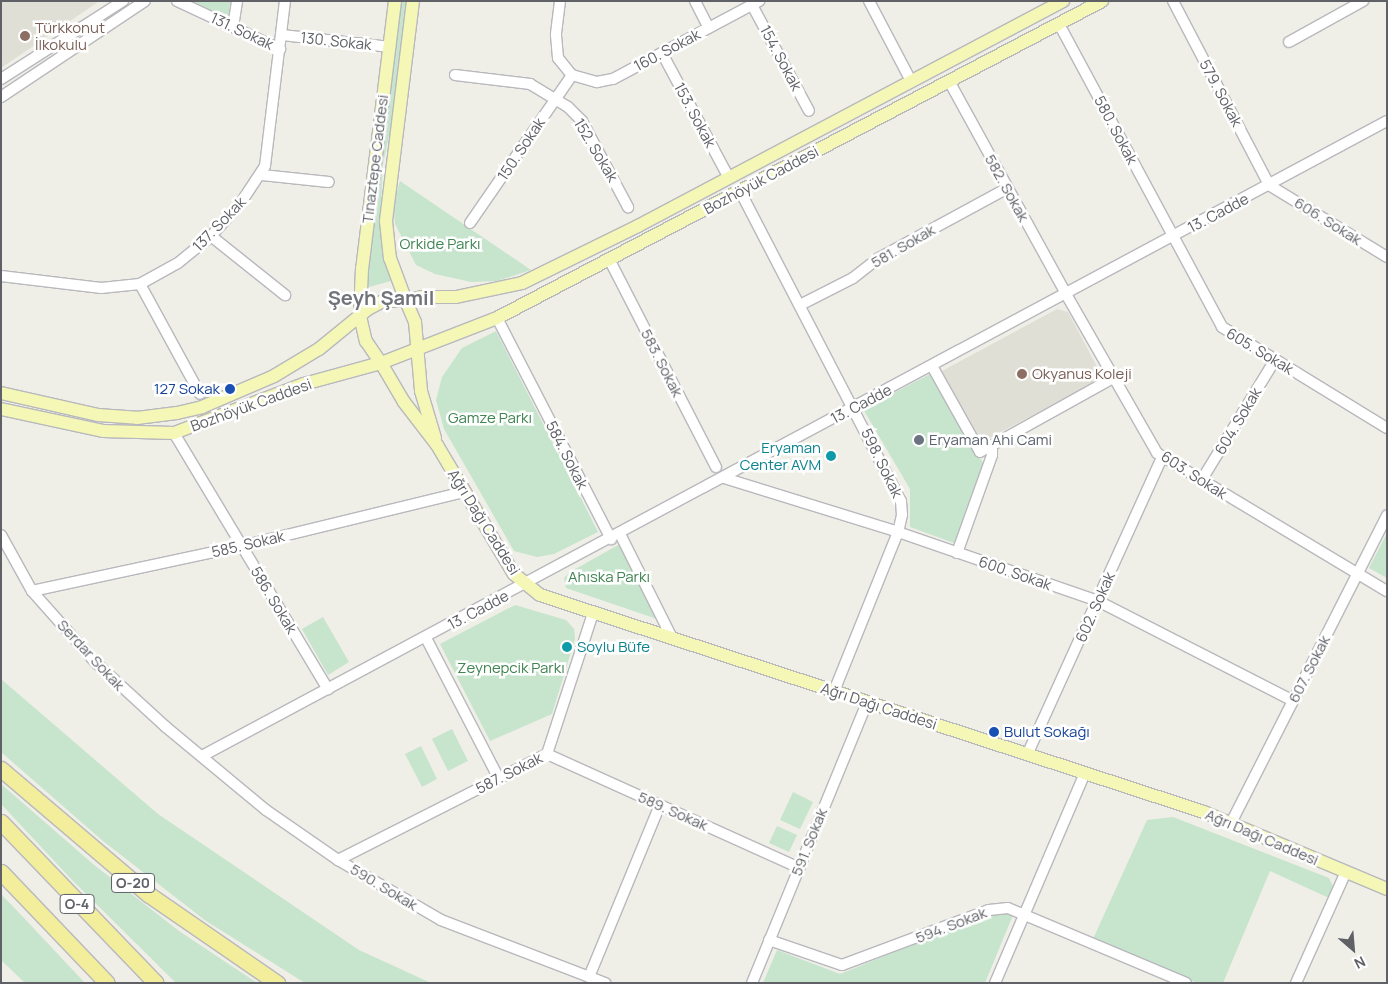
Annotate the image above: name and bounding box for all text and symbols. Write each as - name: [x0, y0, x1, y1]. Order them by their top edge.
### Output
- street label: 131. Sokak: [208, 9, 276, 53]
- place label: Türkkonut İlkokulu: [35, 18, 105, 53]
- street label: 154. Sokak: [756, 22, 806, 94]
- street label: 160. Sokak: [631, 25, 703, 75]
- street label: 130. Sokak: [300, 28, 372, 54]
- marker: Türkkonut İlkokulu: [19, 30, 31, 42]
- street label: 579. Sokak: [1196, 56, 1246, 130]
- street label: 153. Sokak: [670, 79, 720, 151]
- street label: 580. Sokak: [1091, 93, 1141, 167]
- street label: Tınaztepe Caddesi: [358, 94, 392, 224]
- street label: 150. Sokak: [493, 114, 549, 184]
- street label: 152. Sokak: [570, 115, 622, 185]
- street label: Bozhöyük Caddesi: [701, 142, 821, 218]
- street label: 582. Sokak: [981, 151, 1033, 225]
- street label: 13. Cadde: [1184, 189, 1252, 237]
- street label: 137. Sokak: [189, 193, 249, 255]
- street label: 606. Sokak: [1291, 193, 1365, 249]
- street label: 581. Sokak: [868, 221, 938, 271]
- park label: Orkide Parkı: [399, 235, 481, 253]
- district label: Şeyh Şamil: [328, 285, 434, 309]
- street label: 605. Sokak: [1223, 324, 1297, 378]
- street label: 583. Sokak: [637, 326, 687, 400]
- place label: Okyanus Koleji: [1032, 365, 1132, 383]
- marker: Okyanus Koleji: [1016, 368, 1028, 380]
- street label: Bozhöyük Caddesi: [188, 375, 314, 435]
- place label: 127 Sokak: [154, 380, 220, 398]
- street label: 13. Cadde: [827, 380, 895, 428]
- marker: 127 Sokak: [224, 383, 236, 395]
- street label: 604. Sokak: [1211, 384, 1265, 458]
- park label: Gamze Parkı: [448, 409, 532, 427]
- street label: 584. Sokak: [542, 418, 592, 492]
- street label: 598. Sokak: [858, 425, 906, 501]
- place label: Eryaman Ahi Cami: [929, 431, 1052, 449]
- marker: Eryaman Ahi Cami: [913, 434, 925, 446]
- place label: Eryaman Center AVM: [740, 438, 821, 473]
- street label: 603. Sokak: [1158, 447, 1230, 503]
- marker: Eryaman Center AVM: [825, 450, 837, 462]
- street label: Ağrı Dağı Caddesi: [444, 466, 524, 578]
- street label: 585. Sokak: [210, 527, 286, 561]
- street label: 600. Sokak: [976, 552, 1054, 594]
- street label: 586. Sokak: [247, 563, 301, 637]
- park label: Ahıska Parkı: [568, 568, 650, 586]
- street label: 602. Sokak: [1071, 569, 1119, 645]
- street label: 13. Cadde: [444, 586, 512, 634]
- street label: Serdar Sokak: [54, 616, 128, 694]
- street label: 607. Sokak: [1284, 632, 1334, 706]
- place label: Soylu Büfe: [577, 638, 650, 656]
- marker: Soylu Büfe: [561, 641, 573, 653]
- park label: Zeynepcik Parkı: [457, 659, 565, 677]
- street label: Ağrı Dağı Caddesi: [819, 679, 939, 733]
- place label: Bulut Sokağı: [1004, 723, 1090, 741]
- marker: Bulut Sokağı: [988, 726, 1000, 738]
- street label: 587. Sokak: [473, 749, 545, 797]
- street label: 589. Sokak: [635, 788, 711, 834]
- street label: Ağrı Dağı Caddesi: [1203, 805, 1321, 869]
- street label: 591. Sokak: [787, 806, 831, 878]
- street label: 590. Sokak: [347, 860, 421, 914]
- road number: O-20: [110, 871, 156, 894]
- road number: O-4: [60, 892, 94, 916]
- street label: 594. Sokak: [913, 903, 989, 947]
- north arrow: [1328, 924, 1378, 974]
- text: N: [1351, 952, 1369, 974]

